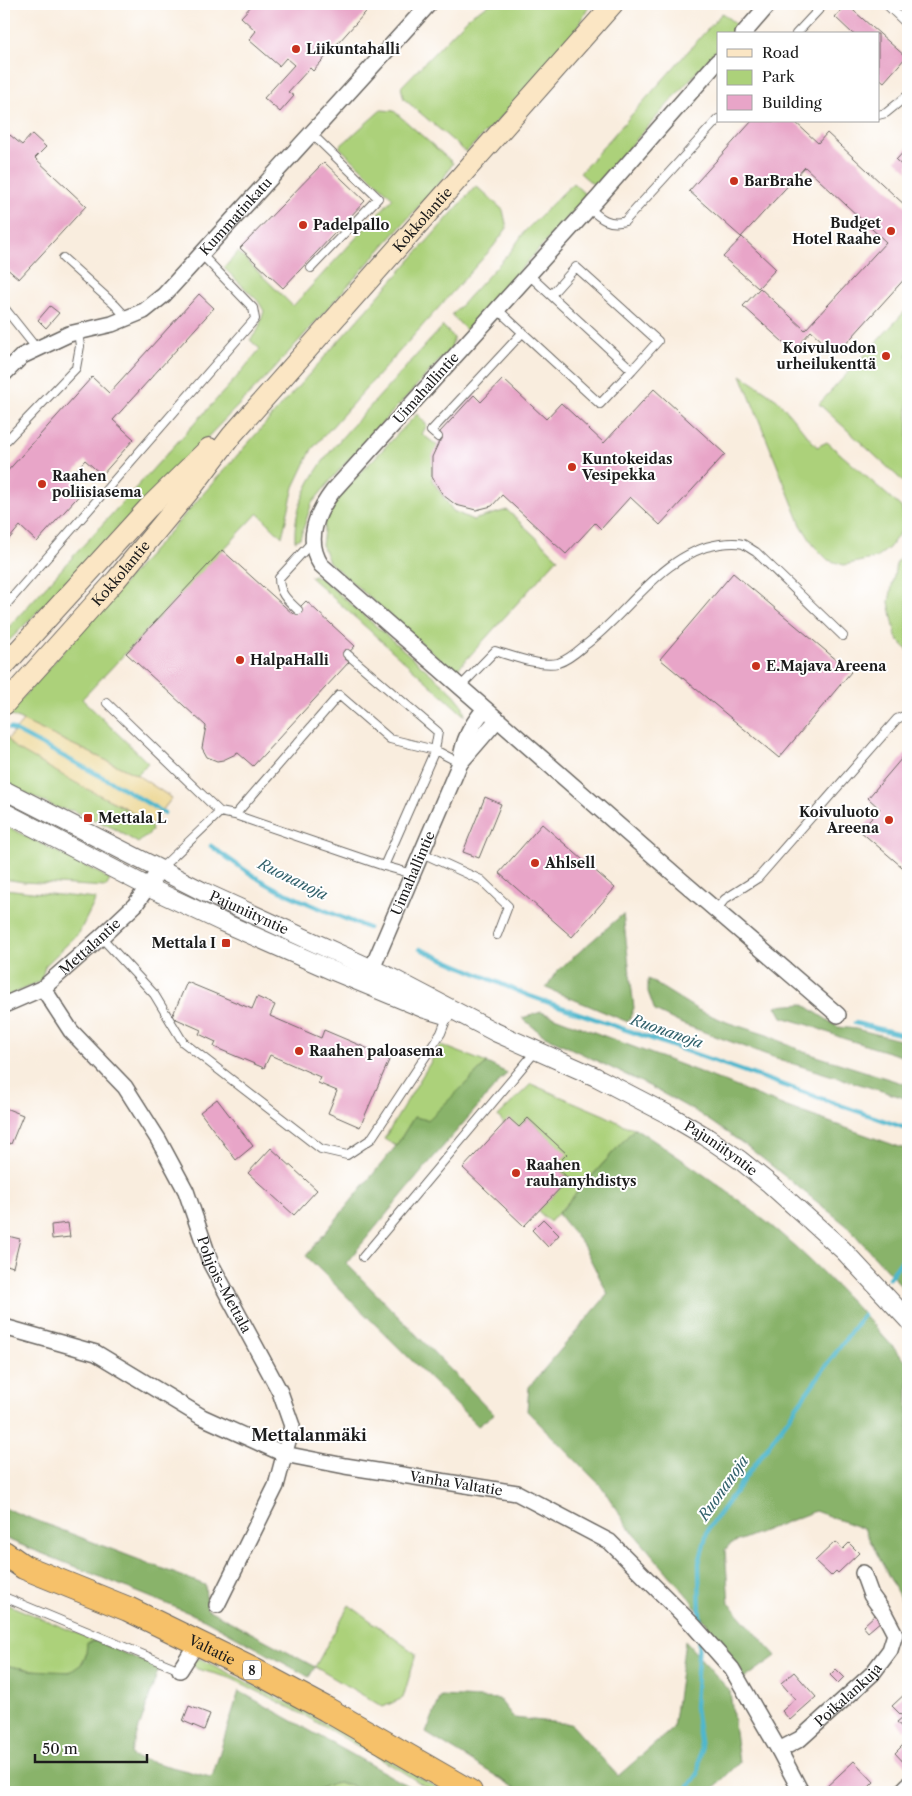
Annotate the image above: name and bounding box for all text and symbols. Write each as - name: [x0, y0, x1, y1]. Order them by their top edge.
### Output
- legend: [717, 32, 880, 122]
- place label: Liikuntahalli: [306, 40, 400, 58]
- marker: Liikuntahalli: [290, 43, 302, 55]
- text: Road: [762, 43, 799, 62]
- text: Park: [762, 67, 796, 86]
- text: Building: [762, 93, 822, 112]
- place label: BarBrahe: [744, 172, 812, 190]
- street label: Kummatinkatu: [195, 173, 276, 259]
- marker: BarBrahe: [728, 175, 740, 187]
- street label: Kokkolantie: [389, 183, 456, 256]
- place label: Budget Hotel Raahe: [792, 214, 881, 248]
- place label: Padelpallo: [313, 216, 389, 234]
- marker: Padelpallo: [297, 219, 309, 231]
- marker: Budget Hotel Raahe: [885, 225, 897, 237]
- place label: Koivuluodon urheilukenttä: [777, 339, 877, 373]
- street label: Uimahallintie: [389, 348, 463, 427]
- marker: Koivuluodon urheilukenttä: [880, 350, 892, 362]
- place label: Kuntokeidas Vesipekka: [581, 450, 673, 484]
- marker: Kuntokeidas Vesipekka: [566, 461, 578, 473]
- place label: Raahen poliisiasema: [52, 467, 143, 501]
- marker: Raahen poliisiasema: [36, 478, 48, 490]
- street label: Kokkolantie: [88, 537, 154, 610]
- place label: HalpaHalli: [250, 651, 329, 669]
- marker: HalpaHalli: [234, 654, 246, 666]
- place label: E.Majava Areena: [766, 657, 887, 675]
- marker: E.Majava Areena: [750, 660, 762, 672]
- place label: Koivuluoto Areena: [799, 803, 880, 837]
- place label: Mettala L: [98, 809, 167, 827]
- marker: Mettala L: [82, 812, 94, 824]
- marker: Koivuluoto Areena: [883, 814, 895, 826]
- street label: Uimahallintie: [387, 828, 439, 918]
- water label: Ruonanoja: [254, 854, 331, 904]
- place label: Ahlsell: [544, 854, 595, 872]
- marker: Ahlsell: [529, 857, 541, 869]
- street label: Pajuniityntie: [207, 887, 292, 938]
- street label: Mettalantie: [55, 914, 124, 979]
- place label: Mettala I: [151, 934, 216, 952]
- marker: Mettala I: [220, 937, 232, 949]
- water label: Ruonanoja: [628, 1009, 706, 1052]
- place label: Raahen paloasema: [309, 1042, 444, 1060]
- marker: Raahen paloasema: [293, 1045, 305, 1057]
- street label: Pajuniityntie: [681, 1117, 761, 1180]
- place label: Raahen rauhanyhdistys: [526, 1156, 637, 1190]
- marker: Raahen rauhanyhdistys: [510, 1167, 522, 1179]
- street label: Pohjois-Mettala: [193, 1234, 256, 1337]
- district label: Mettalanmäki: [251, 1425, 367, 1445]
- water label: Ruonanoja: [693, 1452, 752, 1525]
- street label: Vanha Valtatie: [407, 1467, 504, 1500]
- street label: Valtatie: [185, 1631, 238, 1669]
- street label: Poikalankuja: [811, 1659, 886, 1731]
- road number: 8: [243, 1660, 261, 1680]
- scale bar: [35, 1731, 148, 1763]
- text: 50 m: [42, 1739, 78, 1758]

